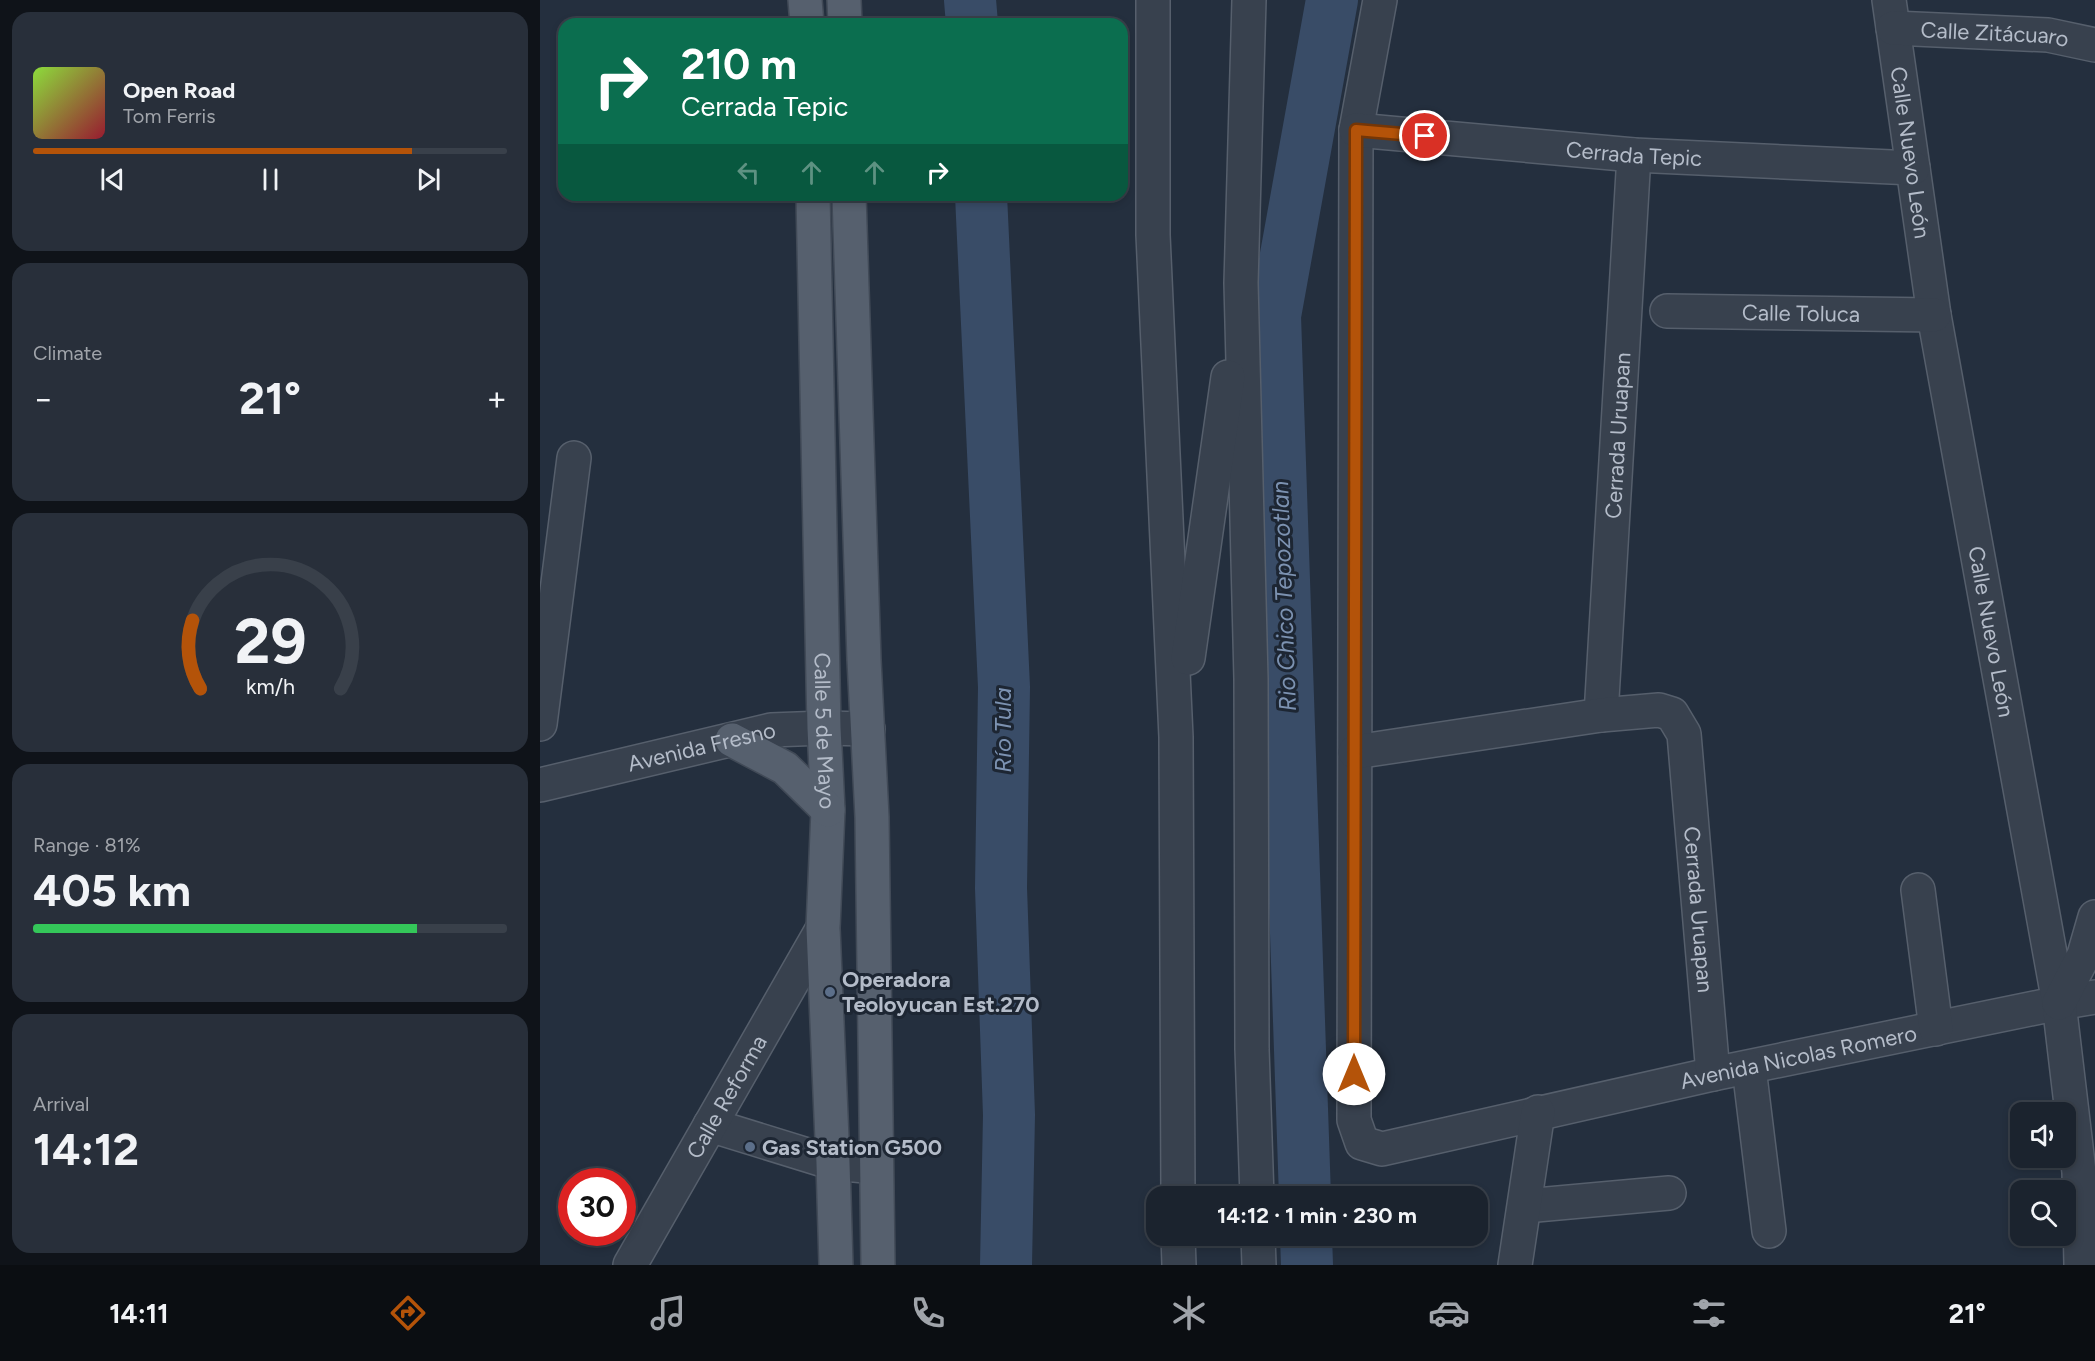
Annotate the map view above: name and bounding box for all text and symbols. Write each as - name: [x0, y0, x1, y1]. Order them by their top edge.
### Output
- street label: Calle Zitácuaro: [1920, 16, 2071, 53]
- text: 210 m: [681, 39, 797, 90]
- icon: right: [582, 42, 660, 120]
- street label: Calle Nuevo León: [1885, 65, 1936, 240]
- text: Open Road: [123, 77, 235, 104]
- text: Cerrada Tepic: [681, 90, 848, 123]
- text: Tom Ferris: [123, 104, 216, 128]
- pin: [1399, 110, 1450, 161]
- icon: arrive: [1408, 119, 1441, 152]
- street label: Cerrada Tepic: [1565, 136, 1703, 172]
- icon: left: [732, 156, 765, 189]
- icon: ahead: [795, 156, 828, 189]
- icon: ahead: [858, 156, 891, 189]
- icon: right: [921, 156, 954, 189]
- icon: previous: [96, 163, 129, 196]
- icon: pause: [254, 163, 287, 196]
- icon: next: [412, 163, 445, 196]
- street label: Calle Toluca: [1742, 299, 1860, 328]
- text: Climate: [33, 341, 102, 365]
- street label: Cerrada Uruapan: [1600, 352, 1636, 519]
- text: 21°: [239, 371, 301, 425]
- text: −: [33, 379, 54, 418]
- text: +: [486, 379, 507, 418]
- water label: Rio Chico Tepozotlan: [1265, 480, 1302, 712]
- street label: Calle Nuevo León: [1962, 544, 2020, 719]
- text: 29: [234, 605, 306, 680]
- street label: Calle 5 de Mayo: [808, 652, 841, 810]
- text: km/h: [246, 675, 294, 700]
- water label: Río Tula: [988, 687, 1017, 773]
- street label: Avenida Fresno: [625, 716, 778, 778]
- street label: Cerrada Uruapan: [1678, 825, 1719, 994]
- text: Range · 81%: [33, 833, 141, 857]
- text: 405 km: [33, 863, 191, 917]
- place label: Operadora Teoloyucan Est.270: [842, 966, 1039, 1018]
- marker: Operadora Teoloyucan Est.270: [823, 985, 837, 999]
- street label: Avenida Nicolas Romero: [1678, 1020, 1919, 1095]
- street label: Calle Reforma: [681, 1030, 773, 1164]
- position arrow: [1322, 1042, 1386, 1106]
- text: Arrival: [33, 1092, 89, 1116]
- map controls: [2010, 1102, 2076, 1246]
- button: sound: [2010, 1102, 2076, 1168]
- text: 14:12: [33, 1122, 139, 1176]
- place label: Gas Station G500: [762, 1134, 942, 1161]
- marker: Gas Station G500: [743, 1140, 757, 1154]
- speed limit sign: 30: [558, 1168, 636, 1246]
- button: search: [2010, 1180, 2076, 1246]
- text: 14:12 · 1 min · 230 m: [1217, 1202, 1417, 1229]
- icon: directions: [387, 1292, 429, 1334]
- icon: music: [647, 1292, 689, 1334]
- icon: phone: [907, 1292, 949, 1334]
- icon: climate: [1168, 1292, 1210, 1334]
- icon: car: [1428, 1292, 1470, 1334]
- icon: filters: [1688, 1292, 1730, 1334]
- text: 14:11: [109, 1297, 169, 1330]
- text: 21°: [1949, 1297, 1986, 1330]

